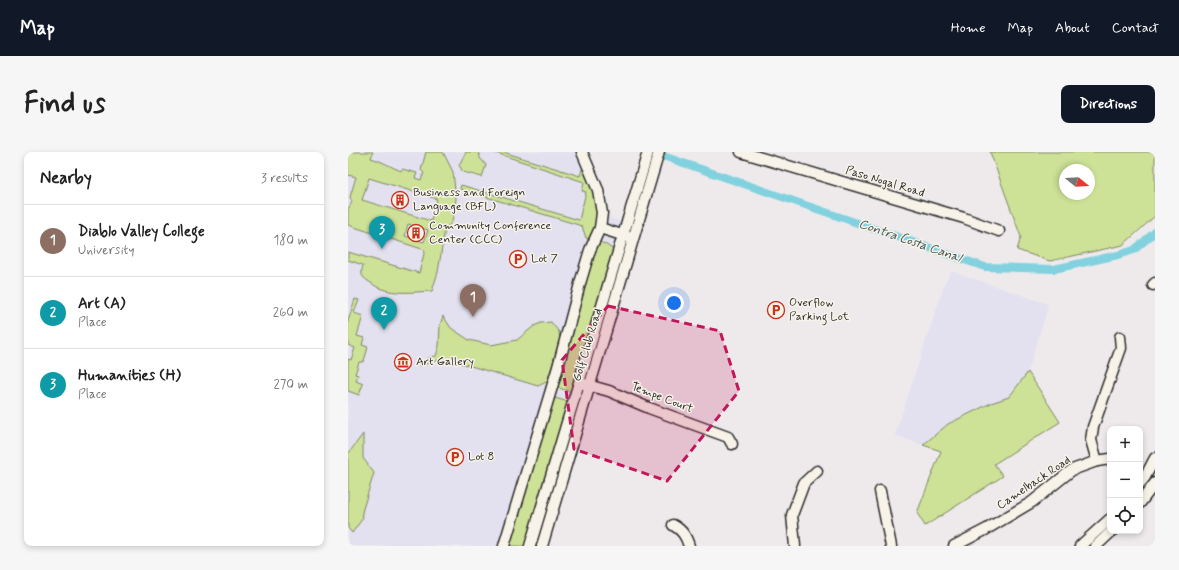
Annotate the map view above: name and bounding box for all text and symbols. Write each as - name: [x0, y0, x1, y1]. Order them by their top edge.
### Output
- text: Map: [20, 16, 55, 41]
- text: Home: [951, 19, 985, 37]
- text: Map: [1007, 19, 1033, 37]
- text: About: [1055, 19, 1090, 37]
- text: Contact: [1112, 19, 1159, 37]
- button: Directions: [1061, 85, 1155, 123]
- text: Find us: [24, 86, 105, 123]
- street label: Paso Nogal Road: [844, 162, 926, 202]
- north arrow: [1059, 164, 1095, 200]
- text: Nearby: [40, 167, 92, 189]
- text: 3 results: [261, 170, 308, 187]
- place label: Business and Foreign Language (BFL): [413, 185, 525, 215]
- building icon: Business and Foreign Language (BFL): [390, 190, 410, 210]
- water label: Contra Costa Canal: [856, 215, 966, 267]
- pin: 3: [369, 216, 395, 249]
- place label: Community Conference Center (CCC): [429, 218, 551, 248]
- text: Diablo Valley College: [78, 222, 205, 242]
- building icon: Community Conference Center (CCC): [406, 223, 426, 243]
- text: 1: [50, 232, 56, 249]
- text: 180 m: [273, 232, 308, 249]
- text: University: [78, 242, 134, 259]
- parking icon: Lot 7: [508, 249, 528, 269]
- place label: Lot 7: [531, 251, 558, 267]
- pin: 1: [460, 284, 486, 317]
- your location: [664, 293, 684, 313]
- text: Art (A): [78, 294, 125, 314]
- place label: Overflow Parking Lot: [789, 295, 849, 326]
- pin: 2: [371, 297, 397, 330]
- parking icon: Overflow Parking Lot: [766, 300, 786, 320]
- text: 2: [50, 304, 56, 321]
- text: 260 m: [273, 304, 308, 321]
- street label: Golf Club Road: [569, 306, 607, 384]
- text: Place: [78, 314, 107, 331]
- museum icon: Art Gallery: [393, 352, 413, 372]
- place label: Art Gallery: [416, 354, 474, 370]
- text: Humanities (H): [78, 366, 181, 386]
- text: 3: [50, 376, 56, 393]
- text: 270 m: [273, 376, 308, 393]
- street label: Tempe Court: [629, 379, 696, 417]
- text: Place: [78, 386, 107, 403]
- map controls: [1107, 426, 1143, 534]
- button: +: [1107, 426, 1143, 462]
- parking icon: Lot 8: [445, 447, 465, 467]
- place label: Lot 8: [468, 449, 494, 465]
- street label: Camelback Road: [994, 452, 1074, 514]
- button: −: [1107, 462, 1143, 498]
- button: locate: [1107, 498, 1143, 534]

